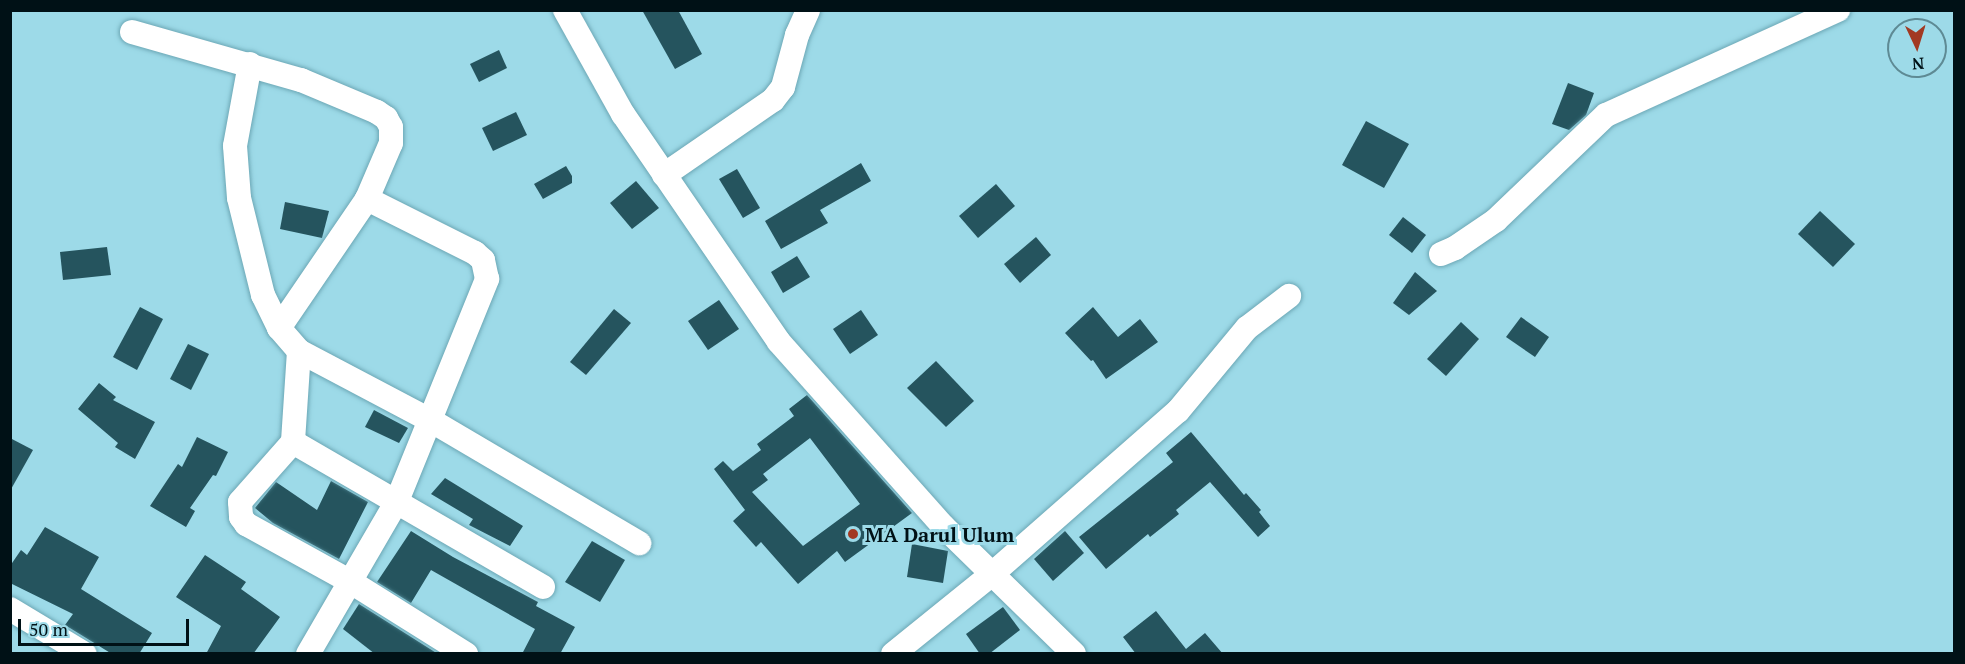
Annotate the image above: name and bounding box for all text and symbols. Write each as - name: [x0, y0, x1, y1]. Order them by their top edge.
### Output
- north arrow: [1887, 18, 1947, 78]
- text: N: [1911, 53, 1925, 75]
- place label: MA Darul Ulum: [865, 522, 1014, 546]
- marker: MA Darul Ulum: [846, 527, 860, 541]
- scale bar: [21, 607, 192, 645]
- text: 50 m: [29, 617, 68, 641]

